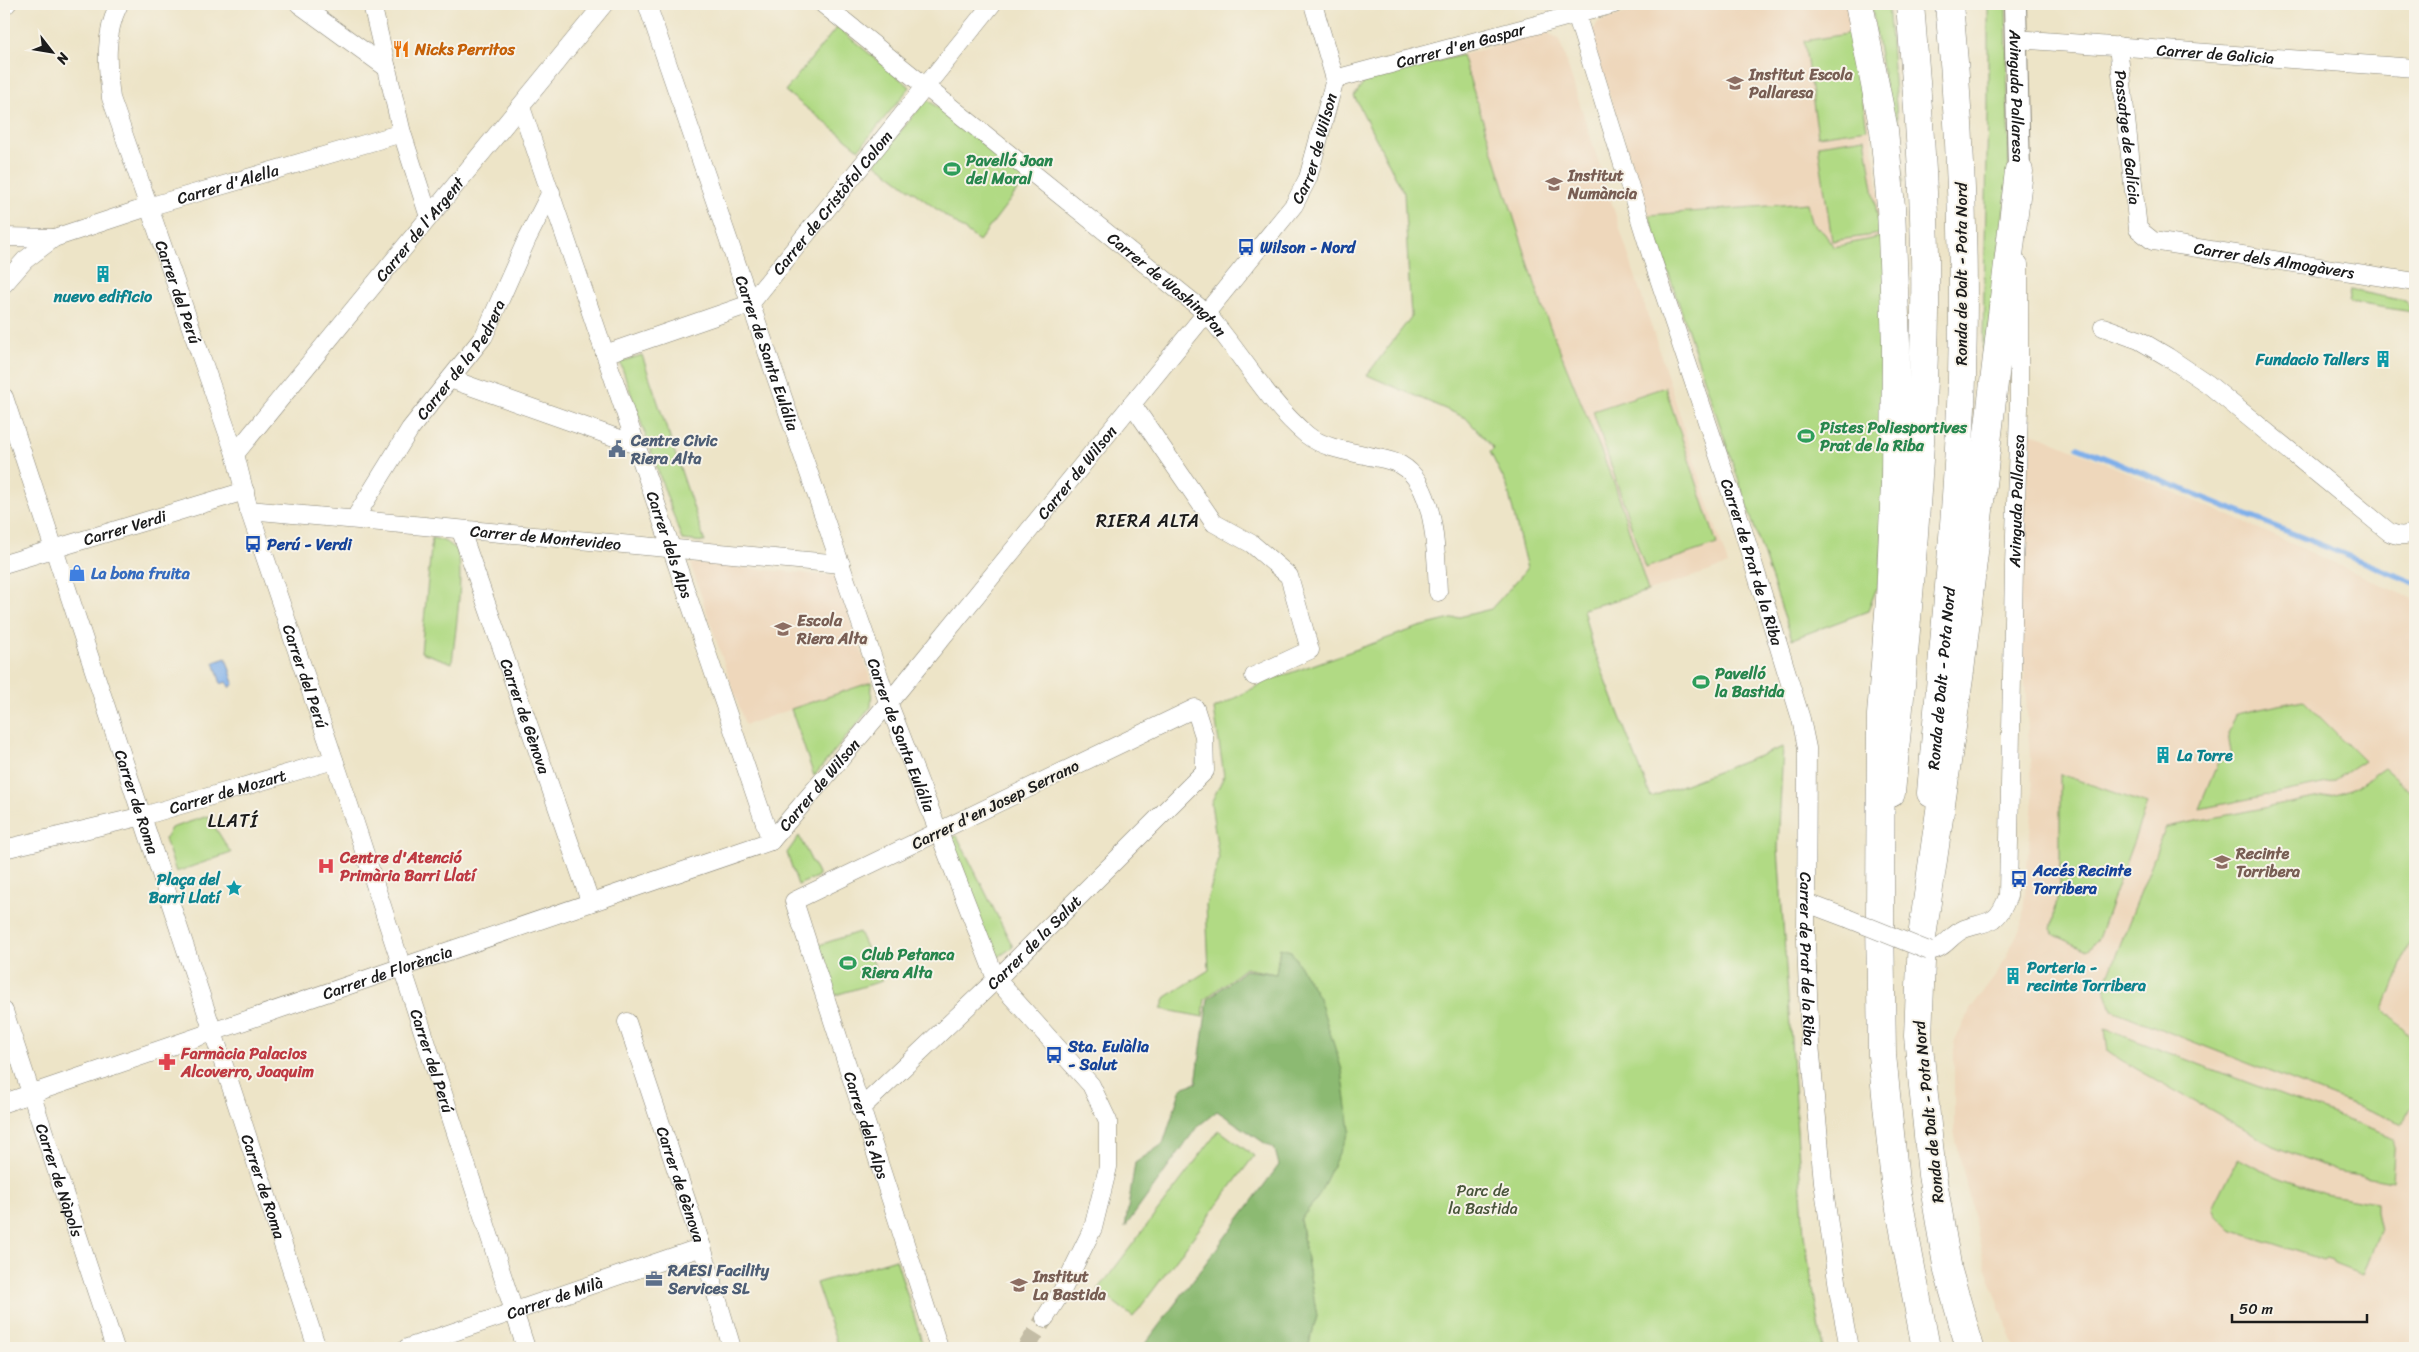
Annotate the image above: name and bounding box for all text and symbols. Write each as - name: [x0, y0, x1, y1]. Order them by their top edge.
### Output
- street label: Carrer d'en Gaspar: [1393, 14, 1530, 77]
- north arrow: [28, 28, 78, 78]
- street label: Avinguda Pallaresa: [2001, 28, 2033, 163]
- place label: Nicks Perritos: [414, 35, 515, 64]
- street label: Carrer de Galicia: [2156, 35, 2275, 73]
- restaurant icon: Nicks Perritos: [391, 39, 411, 59]
- text: N: [49, 47, 76, 69]
- place label: Institut Escola Pallaresa: [1748, 60, 1853, 107]
- street label: Passatge de Galícia: [2106, 69, 2149, 206]
- school or university icon: Institut Escola Pallaresa: [1725, 73, 1745, 93]
- street label: Carrer de Wilson: [1283, 89, 1346, 209]
- street label: Carrer de Cristòfol Colom: [765, 124, 900, 282]
- place label: Pavelló Joan del Moral: [966, 146, 1053, 193]
- street label: Carrer d'Alella: [173, 155, 283, 213]
- sports icon: Pavelló Joan del Moral: [942, 159, 962, 179]
- place label: Institut Numància: [1567, 161, 1638, 208]
- street label: Carrer de l'Argent: [368, 170, 473, 289]
- school or university icon: Institut Numància: [1544, 174, 1564, 194]
- street label: Ronda de Dalt - Pota Nord: [1947, 181, 1976, 365]
- street label: Carrer de Washington: [1101, 224, 1235, 344]
- place label: Wilson - Nord: [1260, 233, 1357, 262]
- street label: Carrer dels Almogàvers: [2192, 234, 2357, 287]
- street label: Carrer del Perú: [147, 236, 210, 348]
- bus stop icon: Wilson - Nord: [1236, 237, 1256, 257]
- building icon: nuevo edificio: [93, 264, 113, 284]
- street label: Carrer de Santa Eulália: [727, 271, 808, 436]
- place label: nuevo edificio: [53, 282, 153, 311]
- street label: Carrer de la Pedrera: [408, 295, 513, 427]
- place label: Fundacio Tallers: [2255, 345, 2370, 374]
- building icon: Fundacio Tallers: [2373, 349, 2393, 369]
- place label: Pistes Poliesportives Prat de la Riba: [1820, 413, 1968, 460]
- street label: Carrer de Wilson: [1029, 418, 1125, 526]
- place label: Centre Civic Riera Alta: [630, 426, 718, 473]
- sports icon: Pistes Poliesportives Prat de la Riba: [1796, 426, 1816, 446]
- street label: Avinguda Pallaresa: [2000, 434, 2033, 569]
- public building icon: Centre Civic Riera Alta: [607, 439, 627, 459]
- street label: Carrer de Prat de la Riba: [1712, 475, 1792, 650]
- street label: Carrer dels Alps: [638, 487, 701, 602]
- street label: Carrer Verdi: [80, 502, 170, 554]
- district label: RIERA ALTA: [1096, 505, 1200, 537]
- street label: Carrer de Montevideo: [469, 516, 623, 559]
- place label: Perú - Verdi: [267, 530, 353, 559]
- bus stop icon: Perú - Verdi: [243, 534, 263, 554]
- place label: La bona fruita: [91, 559, 191, 588]
- shop icon: La bona fruita: [67, 563, 87, 583]
- street label: Ronda de Dalt - Pota Nord: [1919, 584, 1964, 771]
- place label: Escola Riera Alta: [796, 606, 868, 653]
- school or university icon: Escola Riera Alta: [773, 619, 793, 639]
- street label: Carrer del Perú: [274, 620, 336, 732]
- street label: Carrer de Gènova: [491, 654, 559, 779]
- street label: Carrer de Santa Eulália: [859, 654, 944, 817]
- place label: Pavelló la Bastida: [1714, 659, 1785, 706]
- sports icon: Pavelló la Bastida: [1691, 672, 1711, 692]
- street label: Carrer de Wilson: [771, 731, 868, 838]
- place label: La Torre: [2177, 741, 2233, 770]
- building icon: La Torre: [2153, 745, 2173, 765]
- street label: Carrer de Roma: [106, 746, 168, 859]
- street label: Carrer d'en Josep Serrano: [906, 751, 1084, 858]
- street label: Carrer de Mozart: [166, 761, 290, 823]
- district label: LLATÍ: [208, 805, 259, 837]
- place label: Recinte Torribera: [2235, 839, 2300, 886]
- place label: Centre d'Atenció Primària Barri Llatí: [339, 843, 478, 890]
- school or university icon: Recinte Torribera: [2212, 852, 2232, 872]
- hospital icon: Centre d'Atenció Primària Barri Llatí: [316, 856, 336, 876]
- place label: Accés Recinte Torribera: [2032, 856, 2132, 903]
- place label: Plaça del Barri Llatí: [149, 865, 223, 912]
- bus stop icon: Accés Recinte Torribera: [2009, 869, 2029, 889]
- street label: Carrer de Prat de la Riba: [1791, 872, 1824, 1047]
- place icon: Plaça del Barri Llatí: [224, 878, 244, 898]
- street label: Carrer de la Salut: [979, 888, 1089, 997]
- street label: Carrer de Florència: [318, 937, 456, 1008]
- place label: Club Petanca Riera Alta: [861, 940, 955, 987]
- sports icon: Club Petanca Riera Alta: [838, 953, 858, 973]
- place label: Porteria - recinte Torribera: [2026, 953, 2146, 1000]
- building icon: Porteria - recinte Torribera: [2003, 966, 2023, 986]
- street label: Carrer del Perú: [401, 1005, 463, 1117]
- street label: Ronda de Dalt - Pota Nord: [1904, 1018, 1952, 1204]
- place label: Sta. Eulàlia - Salut: [1067, 1032, 1149, 1079]
- place label: Farmàcia Palacios Alcoverro, Joaquim: [180, 1039, 314, 1086]
- bus stop icon: Sta. Eulàlia - Salut: [1044, 1045, 1064, 1065]
- pharmacy icon: Farmàcia Palacios Alcoverro, Joaquim: [157, 1052, 177, 1072]
- street label: Carrer dels Alps: [835, 1068, 897, 1183]
- street label: Carrer de Nàpols: [27, 1120, 92, 1241]
- street label: Carrer de Gènova: [648, 1122, 714, 1247]
- street label: Carrer de Roma: [233, 1130, 294, 1244]
- park label: Parc de la Bastida: [1448, 1176, 1518, 1223]
- place label: RAESI Facility Services SL: [667, 1256, 770, 1303]
- place label: Institut La Bastida: [1032, 1262, 1106, 1309]
- street label: Carrer de Milà: [502, 1268, 607, 1328]
- office icon: RAESI Facility Services SL: [644, 1269, 664, 1289]
- school or university icon: Institut La Bastida: [1009, 1275, 1029, 1295]
- scale bar: [2232, 1292, 2366, 1324]
- text: 50 m: [2239, 1296, 2274, 1322]

